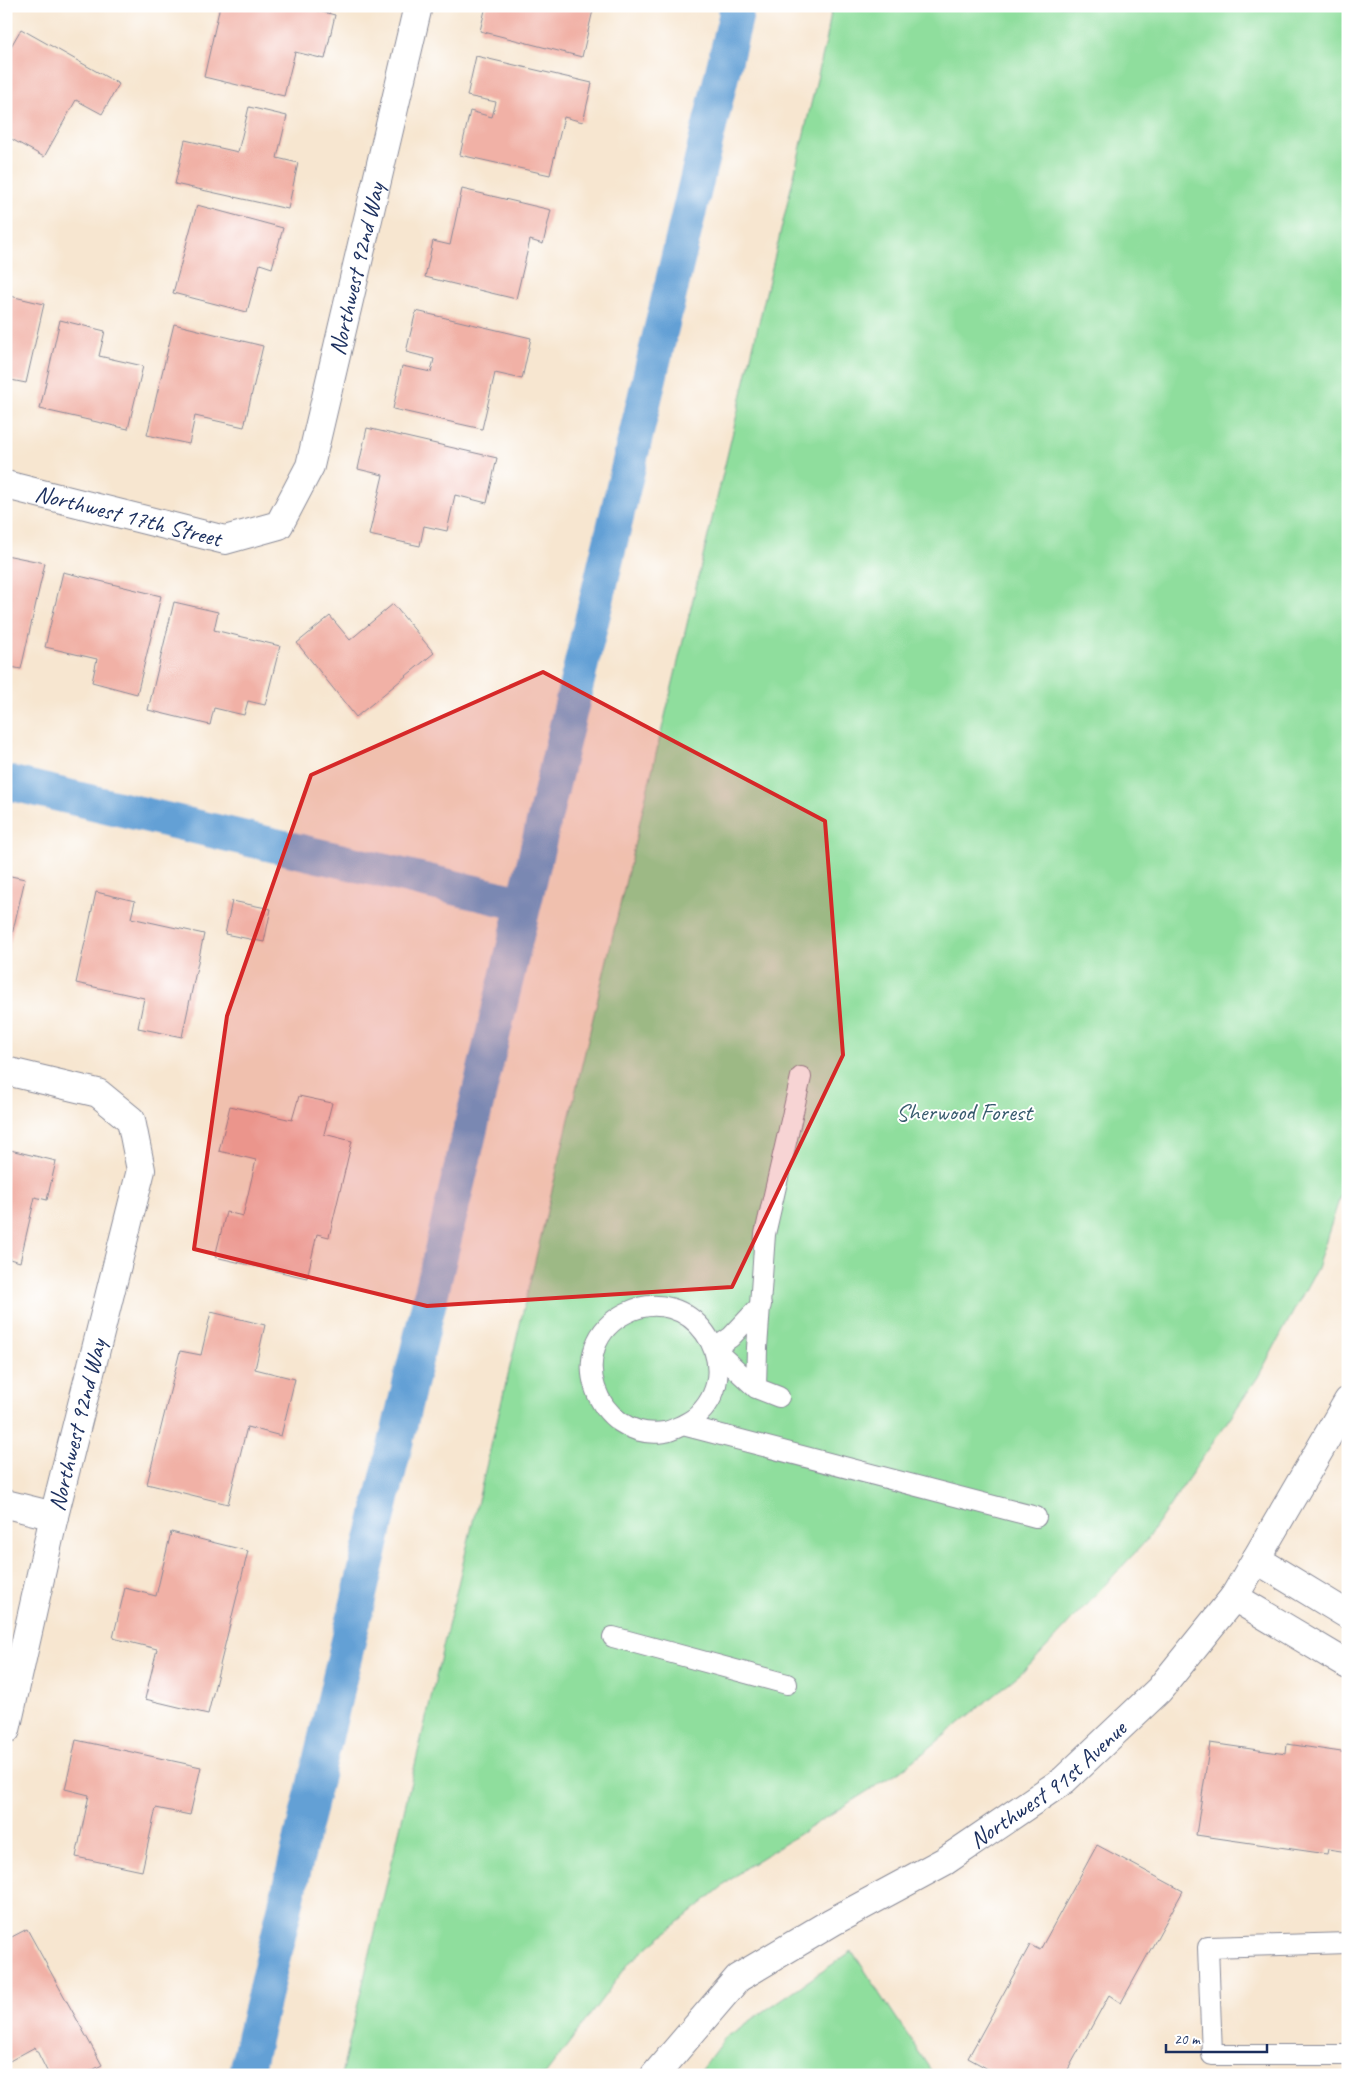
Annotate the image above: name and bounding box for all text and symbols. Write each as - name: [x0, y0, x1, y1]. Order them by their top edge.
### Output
- street label: Northwest 92nd Way: [322, 178, 391, 358]
- street label: Northwest 17th Street: [32, 478, 226, 554]
- park label: Sherwood Forest: [896, 1097, 1034, 1127]
- street label: Northwest 92nd Way: [41, 1334, 113, 1514]
- street label: Northwest 91st Avenue: [964, 1712, 1134, 1855]
- scale bar: [1166, 2021, 1268, 2053]
- text: 20 m: [1174, 2030, 1201, 2049]

